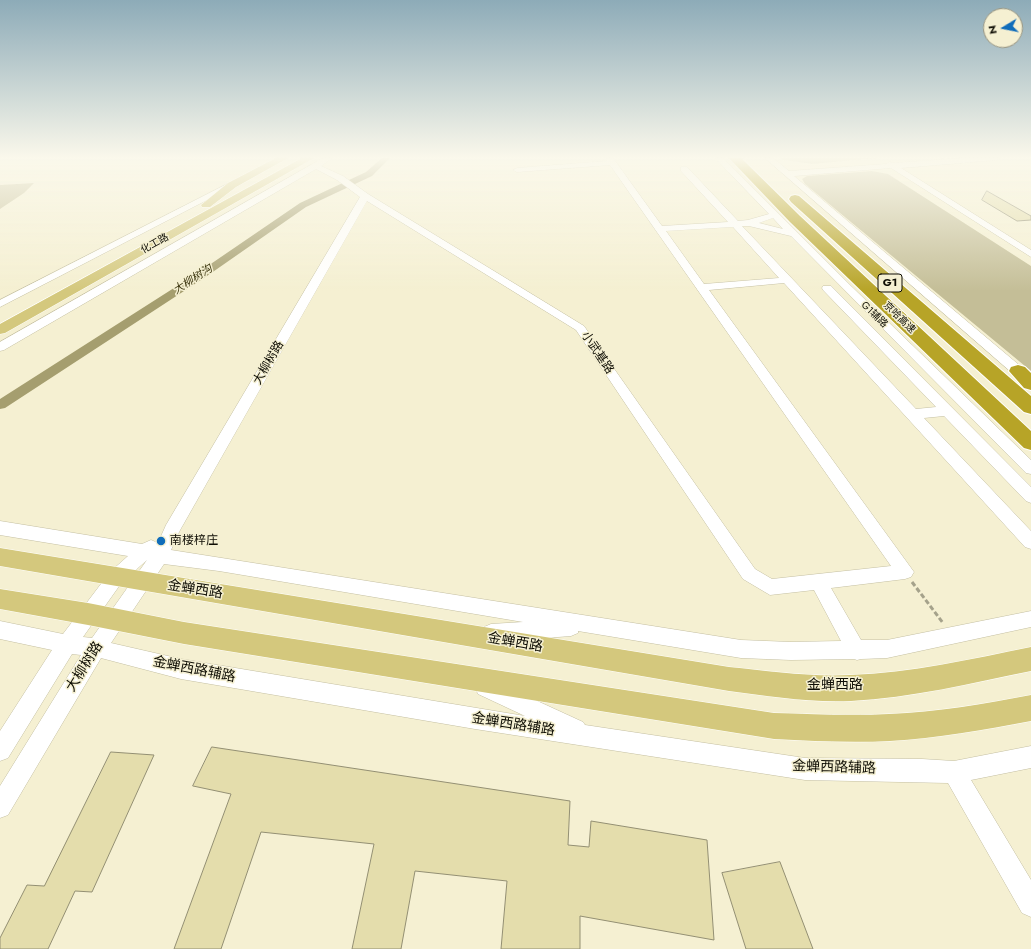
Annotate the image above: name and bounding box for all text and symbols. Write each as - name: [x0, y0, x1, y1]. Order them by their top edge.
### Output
- north arrow: [983, 8, 1023, 48]
- text: N: [984, 24, 1001, 36]
- street label: 化工路: [139, 231, 171, 257]
- water label: 大柳树沟: [171, 262, 215, 298]
- road number: G1: [878, 274, 902, 292]
- street label: G1辅路: [858, 299, 890, 331]
- street label: 京哈高速: [880, 300, 918, 336]
- street label: 小武基路: [578, 329, 616, 377]
- street label: 大柳树路: [251, 339, 287, 387]
- place label: 南楼梓庄: [170, 534, 218, 548]
- marker: 南楼梓庄: [155, 535, 167, 547]
- street label: 金蝉西路: [166, 577, 224, 603]
- street label: 金蝉西路: [486, 630, 544, 656]
- street label: 大柳树路: [63, 639, 107, 695]
- street label: 金蝉西路辅路: [151, 654, 237, 686]
- street label: 金蝉西路: [807, 678, 863, 694]
- street label: 金蝉西路辅路: [470, 710, 556, 740]
- street label: 金蝉西路辅路: [792, 758, 876, 778]

